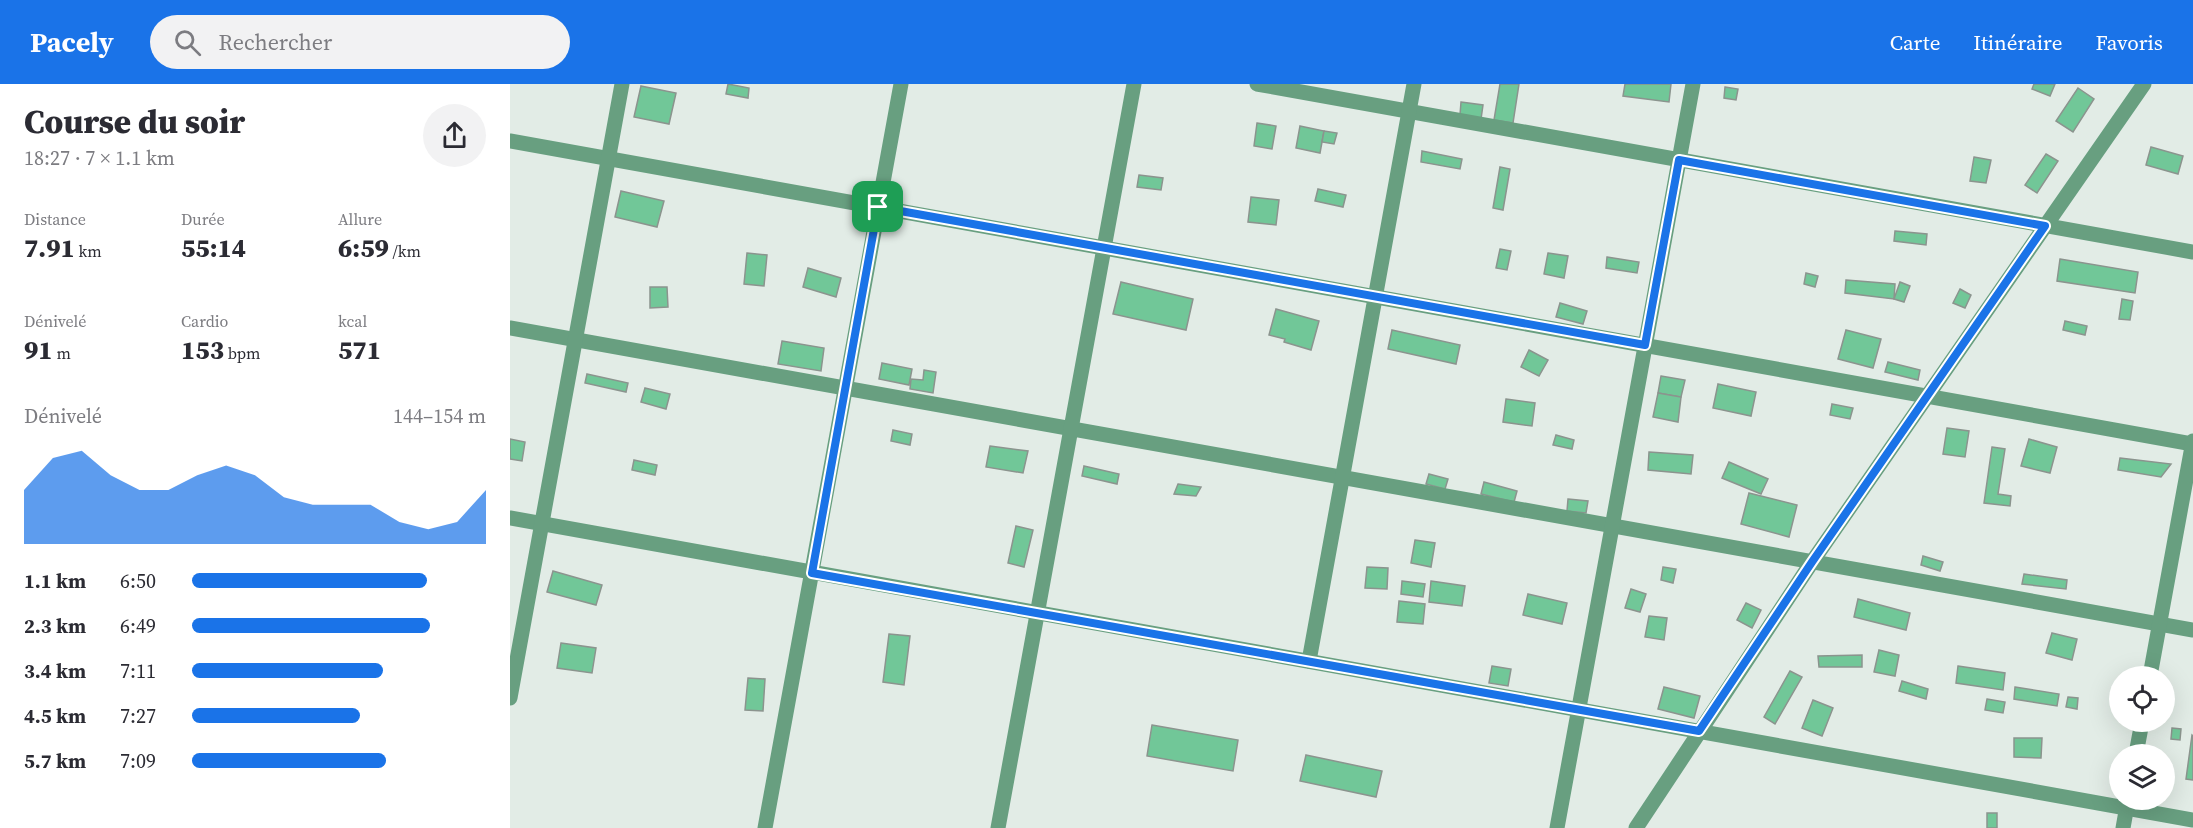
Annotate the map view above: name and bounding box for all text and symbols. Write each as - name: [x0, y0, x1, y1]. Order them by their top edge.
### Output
- search box: [150, 15, 570, 69]
- text: Pacely: [30, 23, 114, 61]
- icon: search: [171, 26, 204, 59]
- text: Rechercher: [219, 27, 332, 57]
- text: Carte: [1890, 28, 1940, 57]
- text: Itinéraire: [1973, 28, 2062, 57]
- text: Favoris: [2095, 28, 2163, 57]
- text: Course du soir: [24, 99, 245, 144]
- button: share: [423, 104, 486, 167]
- text: 18:27 · 7 × 1.1 km: [24, 144, 175, 172]
- pin: [852, 181, 903, 232]
- icon: arrive: [861, 190, 894, 223]
- text: Distance: [24, 208, 86, 230]
- text: Durée: [181, 208, 225, 230]
- text: Allure: [338, 208, 382, 230]
- text: 7.91: [24, 230, 75, 266]
- text: 55:14: [181, 230, 246, 266]
- text: 6:59: [338, 230, 389, 266]
- text: km: [75, 240, 102, 262]
- text: /km: [389, 240, 421, 262]
- text: Dénivelé: [24, 310, 86, 332]
- text: Cardio: [181, 310, 228, 332]
- text: kcal: [338, 310, 367, 332]
- text: 91: [24, 332, 53, 368]
- text: 153: [181, 332, 224, 368]
- text: 571: [338, 332, 381, 368]
- text: m: [53, 342, 71, 364]
- text: bpm: [224, 342, 261, 364]
- text: Dénivelé: [24, 402, 102, 430]
- text: 144–154 m: [393, 402, 486, 430]
- text: 1.1 km: [24, 567, 86, 595]
- text: 6:50: [120, 567, 156, 595]
- text: 2.3 km: [24, 612, 86, 640]
- text: 6:49: [120, 612, 156, 640]
- text: 3.4 km: [24, 657, 86, 685]
- text: 7:11: [120, 657, 156, 685]
- map controls: [2109, 666, 2175, 810]
- button: locate: [2109, 666, 2175, 732]
- text: 4.5 km: [24, 702, 86, 730]
- text: 7:27: [120, 702, 156, 730]
- button: layers: [2109, 744, 2175, 810]
- text: 5.7 km: [24, 747, 86, 775]
- text: 7:09: [120, 747, 156, 775]

